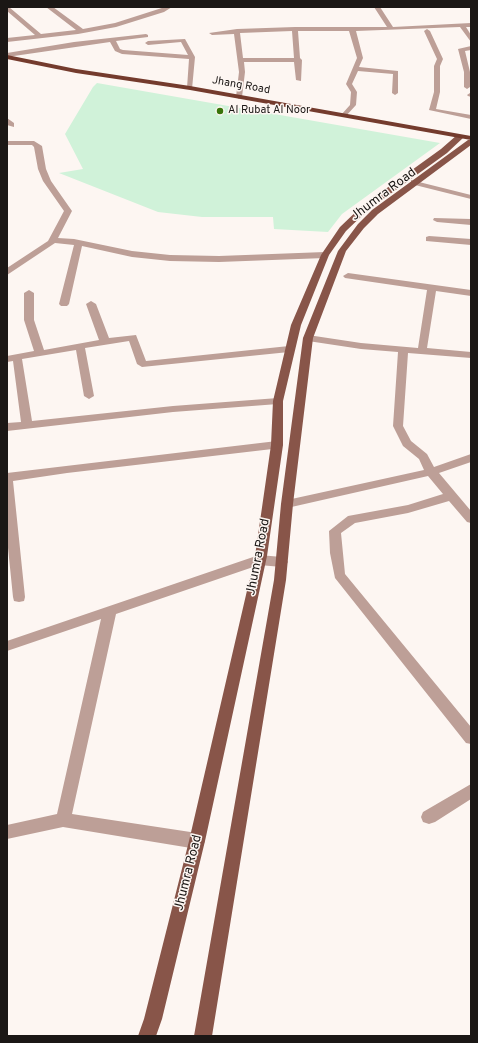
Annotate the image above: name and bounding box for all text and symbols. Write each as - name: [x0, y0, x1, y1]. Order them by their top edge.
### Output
- street label: Jhang Road: [211, 74, 271, 98]
- place label: Al Rubat Al Noor: [228, 104, 310, 118]
- marker: Al Rubat Al Noor: [215, 106, 225, 116]
- street label: Jhumra Road: [348, 165, 420, 225]
- street label: Jhumra Road: [244, 517, 274, 597]
- street label: Jhumra Road: [172, 833, 206, 913]

